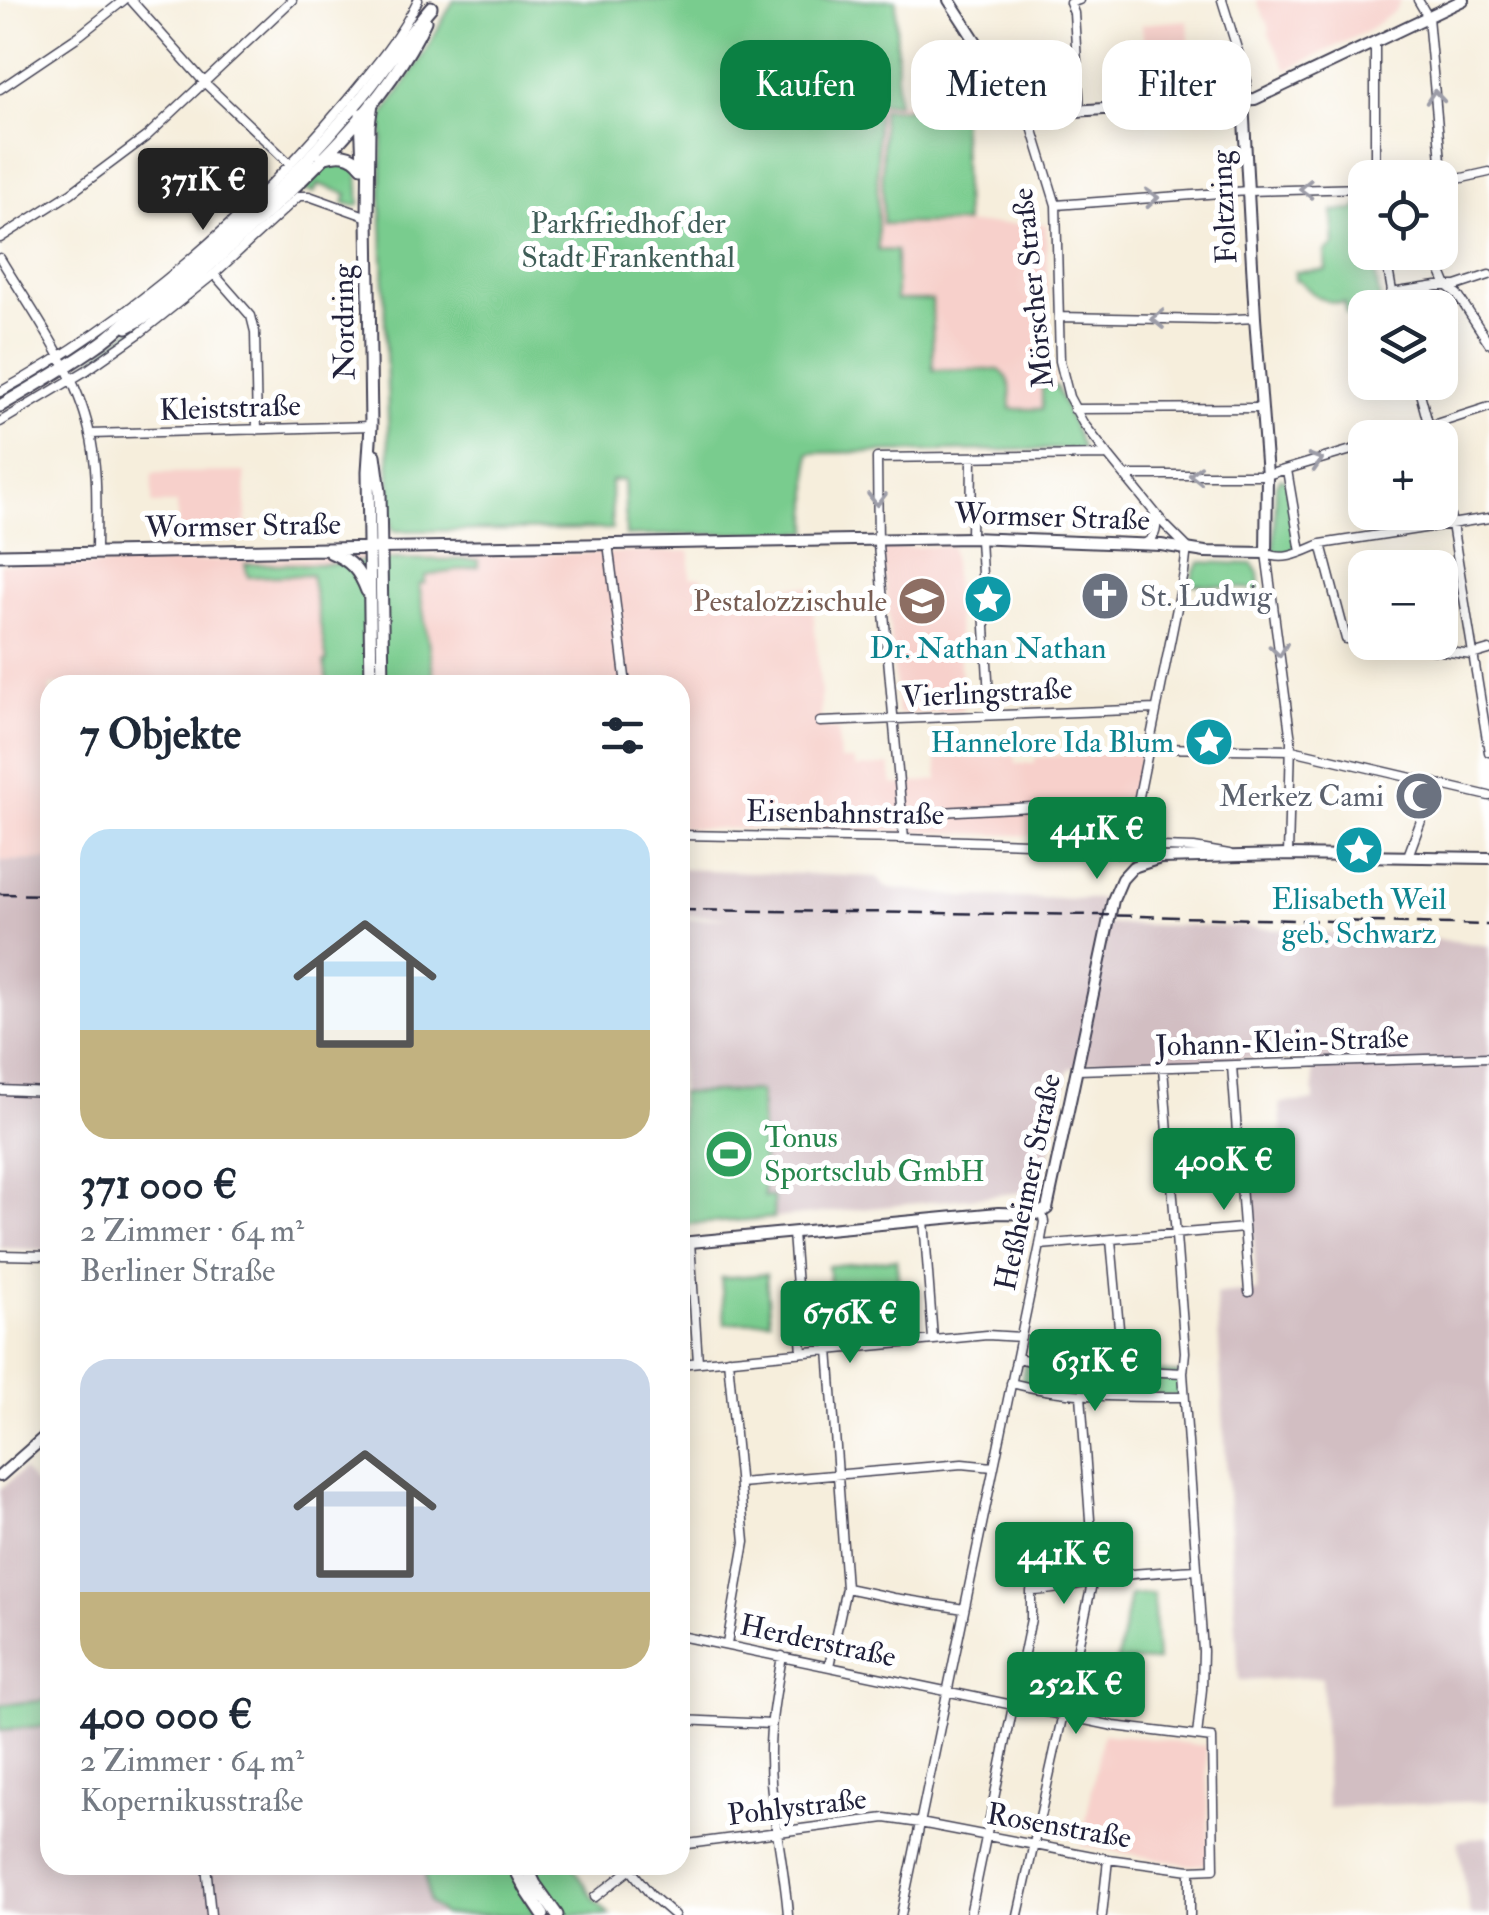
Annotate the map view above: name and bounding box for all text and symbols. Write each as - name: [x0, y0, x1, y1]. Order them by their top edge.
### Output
- chip: Kaufen: [720, 40, 891, 130]
- chip: Mieten: [911, 40, 1082, 130]
- chip: Filter: [1102, 40, 1251, 130]
- one-way arrow: [1424, 89, 1446, 105]
- pin: 371K €: [122, 148, 284, 233]
- street label: Foltzring: [1202, 148, 1245, 265]
- text: 371K €: [160, 160, 246, 200]
- map controls: [1348, 160, 1458, 660]
- button: locate: [1348, 160, 1458, 270]
- one-way arrow: [1298, 179, 1314, 200]
- street label: Mörscher Straße: [1004, 186, 1062, 390]
- one-way arrow: [1144, 188, 1160, 209]
- park label: Parkfriedhof der Stadt Frankenthal: [521, 205, 735, 276]
- street label: Nordring: [324, 263, 364, 380]
- button: layers: [1348, 290, 1458, 400]
- one-way arrow: [1149, 308, 1165, 329]
- street label: Kleiststraße: [159, 387, 301, 429]
- button: +: [1348, 420, 1458, 530]
- one-way arrow: [1307, 452, 1324, 473]
- one-way arrow: [1187, 464, 1202, 486]
- one-way arrow: [866, 492, 888, 507]
- street label: Wormser Straße: [953, 495, 1150, 539]
- street label: Wormser Straße: [144, 506, 341, 546]
- button: −: [1348, 550, 1458, 660]
- church icon: St. Ludwig: [1079, 570, 1131, 622]
- place icon: Dr. Nathan Nathan: [962, 573, 1014, 625]
- school or university icon: Pestalozzischule: [896, 575, 948, 627]
- place label: St. Ludwig: [1140, 578, 1273, 615]
- place label: Pestalozzischule: [693, 583, 887, 620]
- place label: Dr. Nathan Nathan: [869, 630, 1107, 667]
- one-way arrow: [1267, 641, 1288, 658]
- street label: Vierlingstraße: [901, 670, 1073, 716]
- icon: filters: [595, 708, 650, 763]
- text: 7 Objekte: [80, 709, 241, 761]
- place icon: Hannelore Ida Blum: [1183, 716, 1235, 768]
- place label: Hannelore Ida Blum: [931, 724, 1174, 761]
- mosque icon: Merkez Cami: [1393, 770, 1445, 822]
- place label: Merkez Cami: [1219, 778, 1384, 815]
- street label: Eisenbahnstraße: [746, 793, 944, 833]
- pin: 441K €: [1016, 797, 1178, 882]
- text: 441K €: [1050, 809, 1144, 849]
- place icon: Elisabeth Weil geb. Schwarz: [1333, 824, 1385, 876]
- place label: Elisabeth Weil geb. Schwarz: [1272, 881, 1447, 952]
- icon: home: [275, 894, 455, 1074]
- street label: Johann-Klein-Straße: [1154, 1019, 1409, 1065]
- street label: Heßheimer Straße: [987, 1070, 1069, 1294]
- place label: Tonus Sportsclub GmbH: [764, 1119, 985, 1190]
- sports icon: Tonus Sportsclub GmbH: [703, 1128, 755, 1180]
- pin: 400K €: [1143, 1128, 1305, 1213]
- text: 400K €: [1175, 1140, 1273, 1180]
- text: 371 000 €: [80, 1159, 237, 1211]
- text: 2 Zimmer · 64 m²: [80, 1211, 304, 1251]
- text: Berliner Straße: [80, 1251, 275, 1291]
- pin: 676K €: [769, 1281, 931, 1366]
- text: 676K €: [803, 1293, 897, 1333]
- pin: 631K €: [1014, 1329, 1176, 1414]
- text: 631K €: [1051, 1341, 1139, 1381]
- icon: home: [275, 1424, 455, 1604]
- pin: 441K €: [983, 1522, 1145, 1607]
- text: 441K €: [1017, 1534, 1111, 1574]
- street label: Herderstraße: [737, 1606, 899, 1676]
- pin: 252K €: [995, 1652, 1157, 1737]
- text: 252K €: [1029, 1664, 1123, 1704]
- text: 400 000 €: [80, 1689, 253, 1741]
- text: 2 Zimmer · 64 m²: [80, 1741, 304, 1781]
- street label: Pohlystraße: [725, 1780, 869, 1834]
- text: Kopernikusstraße: [80, 1781, 303, 1821]
- street label: Rosenstraße: [984, 1795, 1134, 1857]

